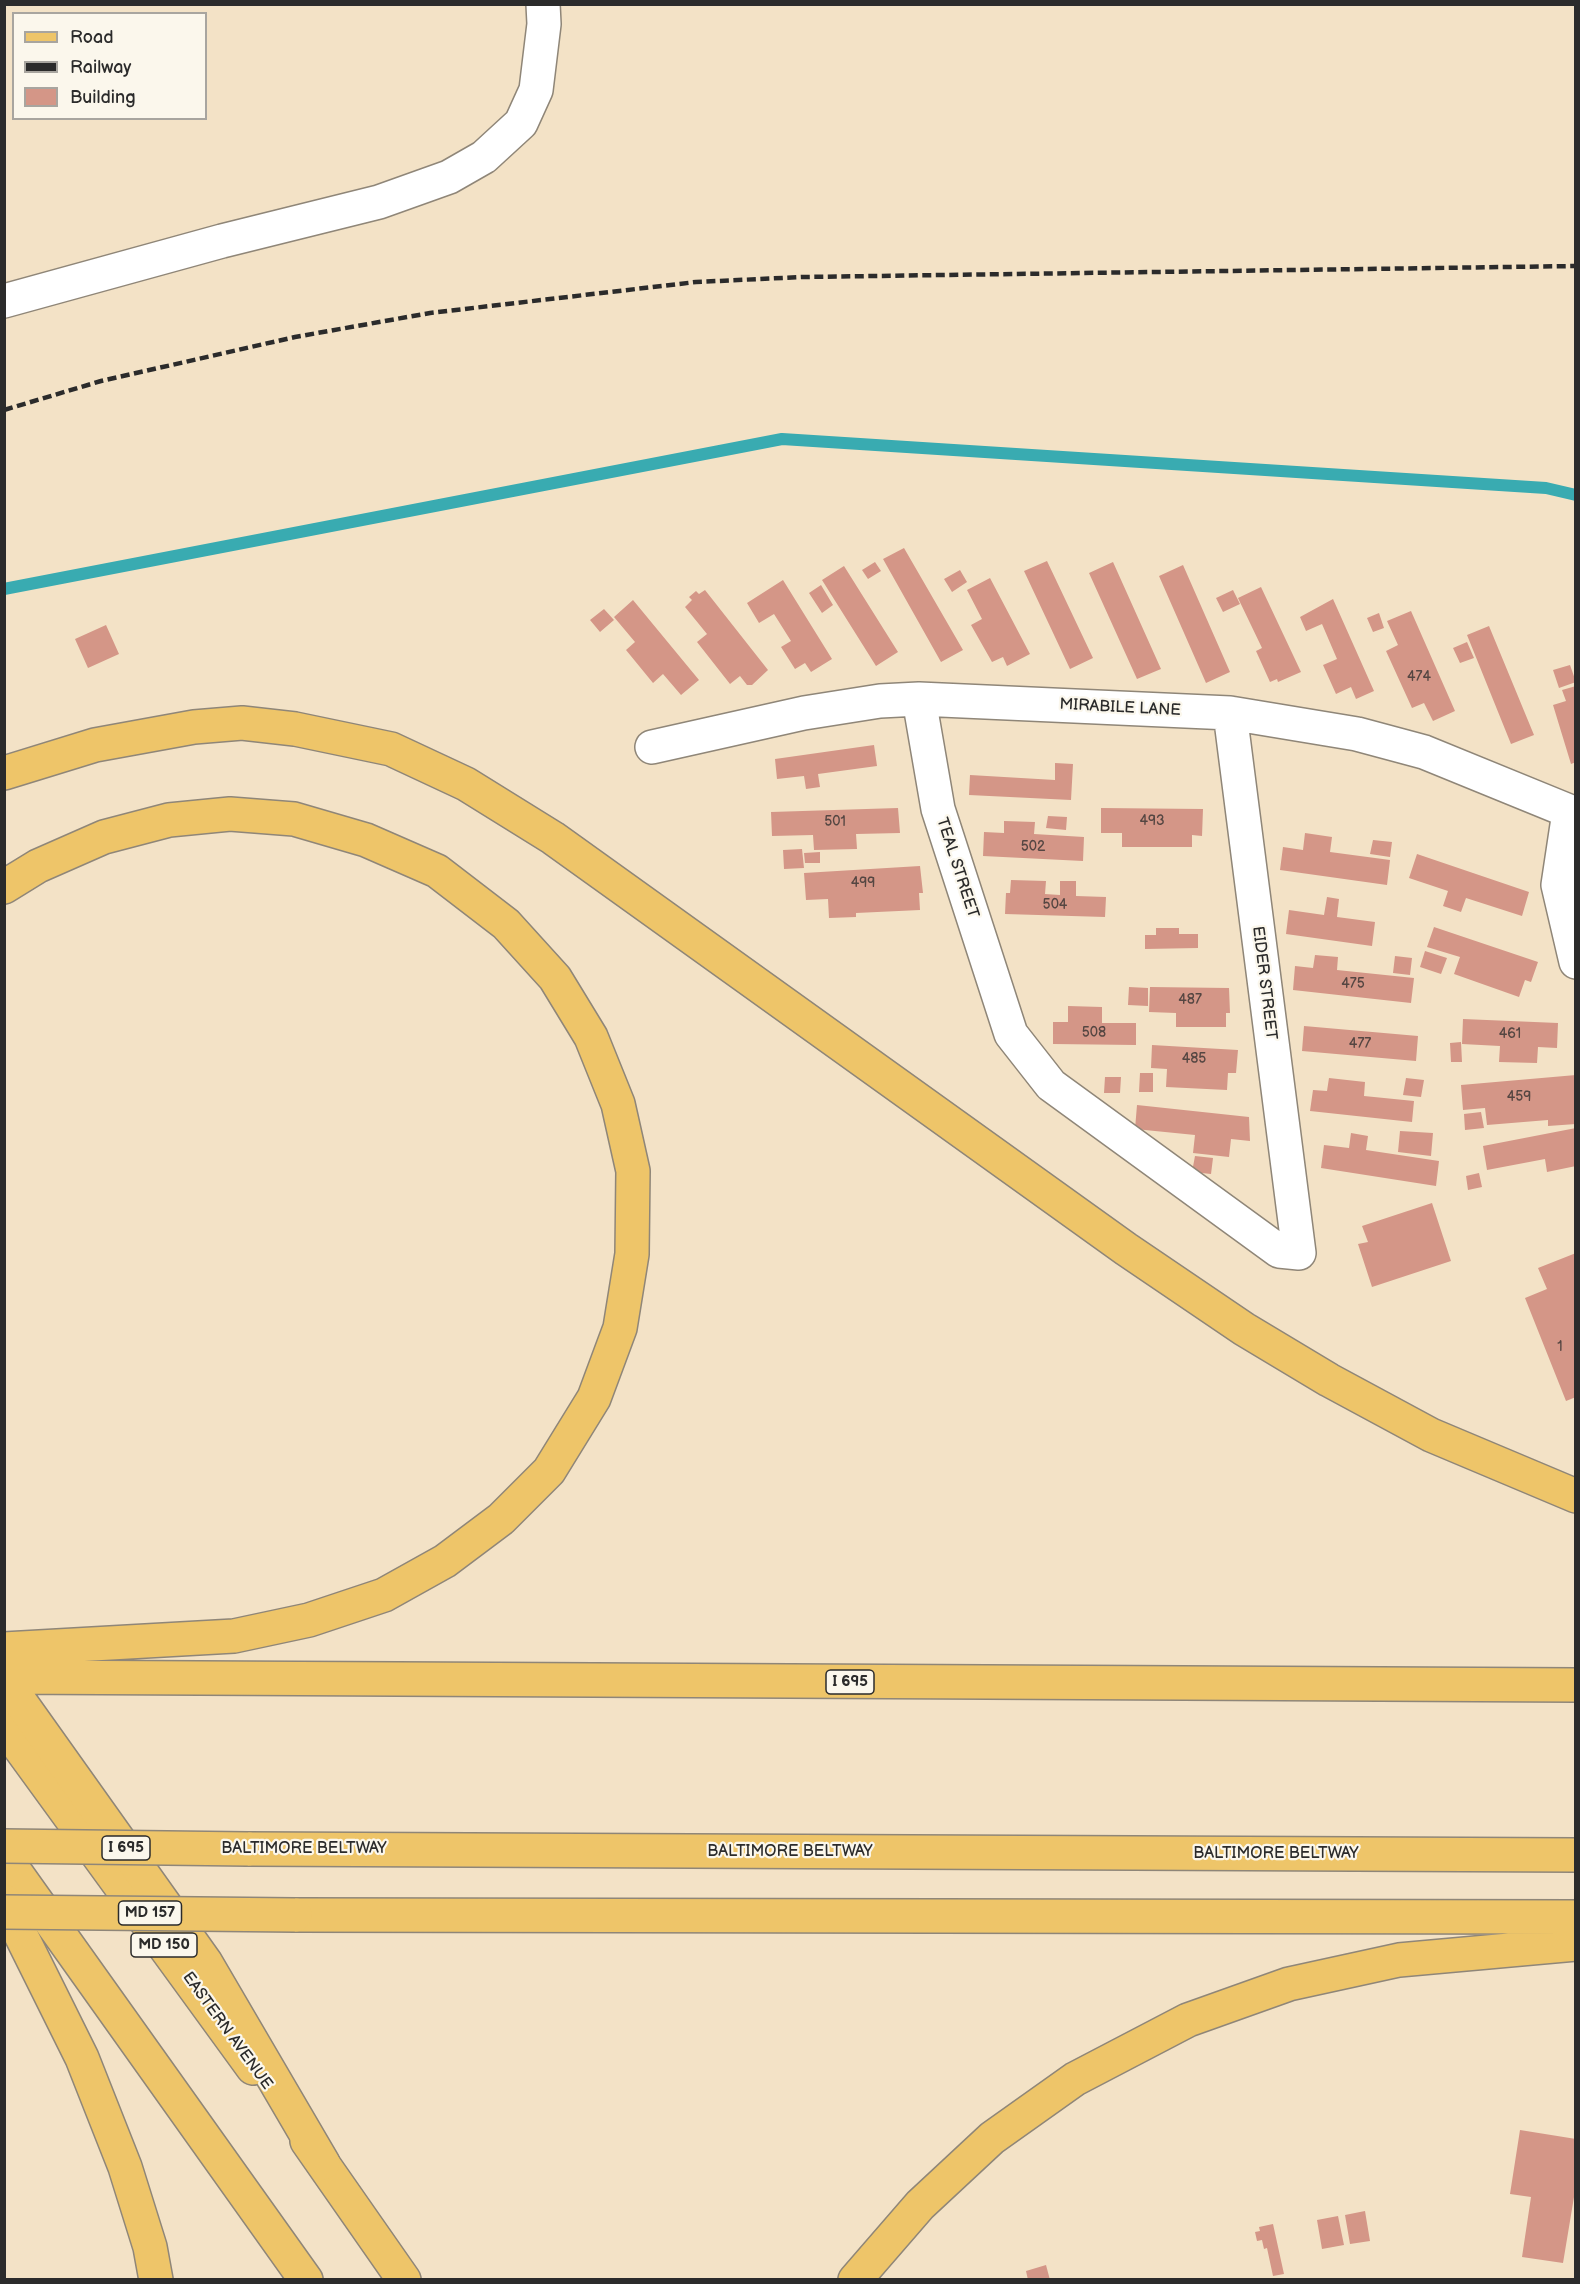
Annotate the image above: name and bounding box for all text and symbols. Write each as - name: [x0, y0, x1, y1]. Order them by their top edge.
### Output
- legend: [12, 12, 207, 120]
- text: Road: [70, 27, 114, 48]
- text: Railway: [70, 57, 132, 78]
- text: Building: [70, 87, 136, 108]
- house number: 474: [1407, 669, 1431, 685]
- street label: MIRABILE LANE: [1059, 695, 1181, 721]
- house number: 493: [1139, 813, 1165, 829]
- house number: 501: [824, 814, 846, 830]
- street label: TEAL STREET: [932, 815, 982, 921]
- house number: 502: [1021, 839, 1045, 855]
- house number: 499: [851, 875, 875, 891]
- house number: 504: [1043, 897, 1067, 913]
- street label: EIDER STREET: [1247, 925, 1281, 1041]
- house number: 475: [1341, 976, 1365, 992]
- house number: 487: [1178, 992, 1202, 1008]
- house number: 508: [1082, 1025, 1106, 1041]
- house number: 461: [1499, 1026, 1521, 1042]
- house number: 477: [1349, 1036, 1371, 1052]
- house number: 485: [1182, 1051, 1206, 1067]
- house number: 459: [1507, 1089, 1531, 1105]
- house number: 1: [1557, 1339, 1563, 1355]
- road number: I 695: [826, 1670, 874, 1694]
- road number: I 695: [102, 1836, 150, 1860]
- street label: BALTIMORE BELTWAY: [221, 1839, 387, 1859]
- street label: BALTIMORE BELTWAY: [707, 1842, 873, 1862]
- street label: BALTIMORE BELTWAY: [1193, 1844, 1359, 1864]
- road number: MD 157: [118, 1901, 182, 1925]
- road number: MD 150: [131, 1933, 197, 1957]
- street label: EASTERN AVENUE: [178, 1968, 276, 2094]

